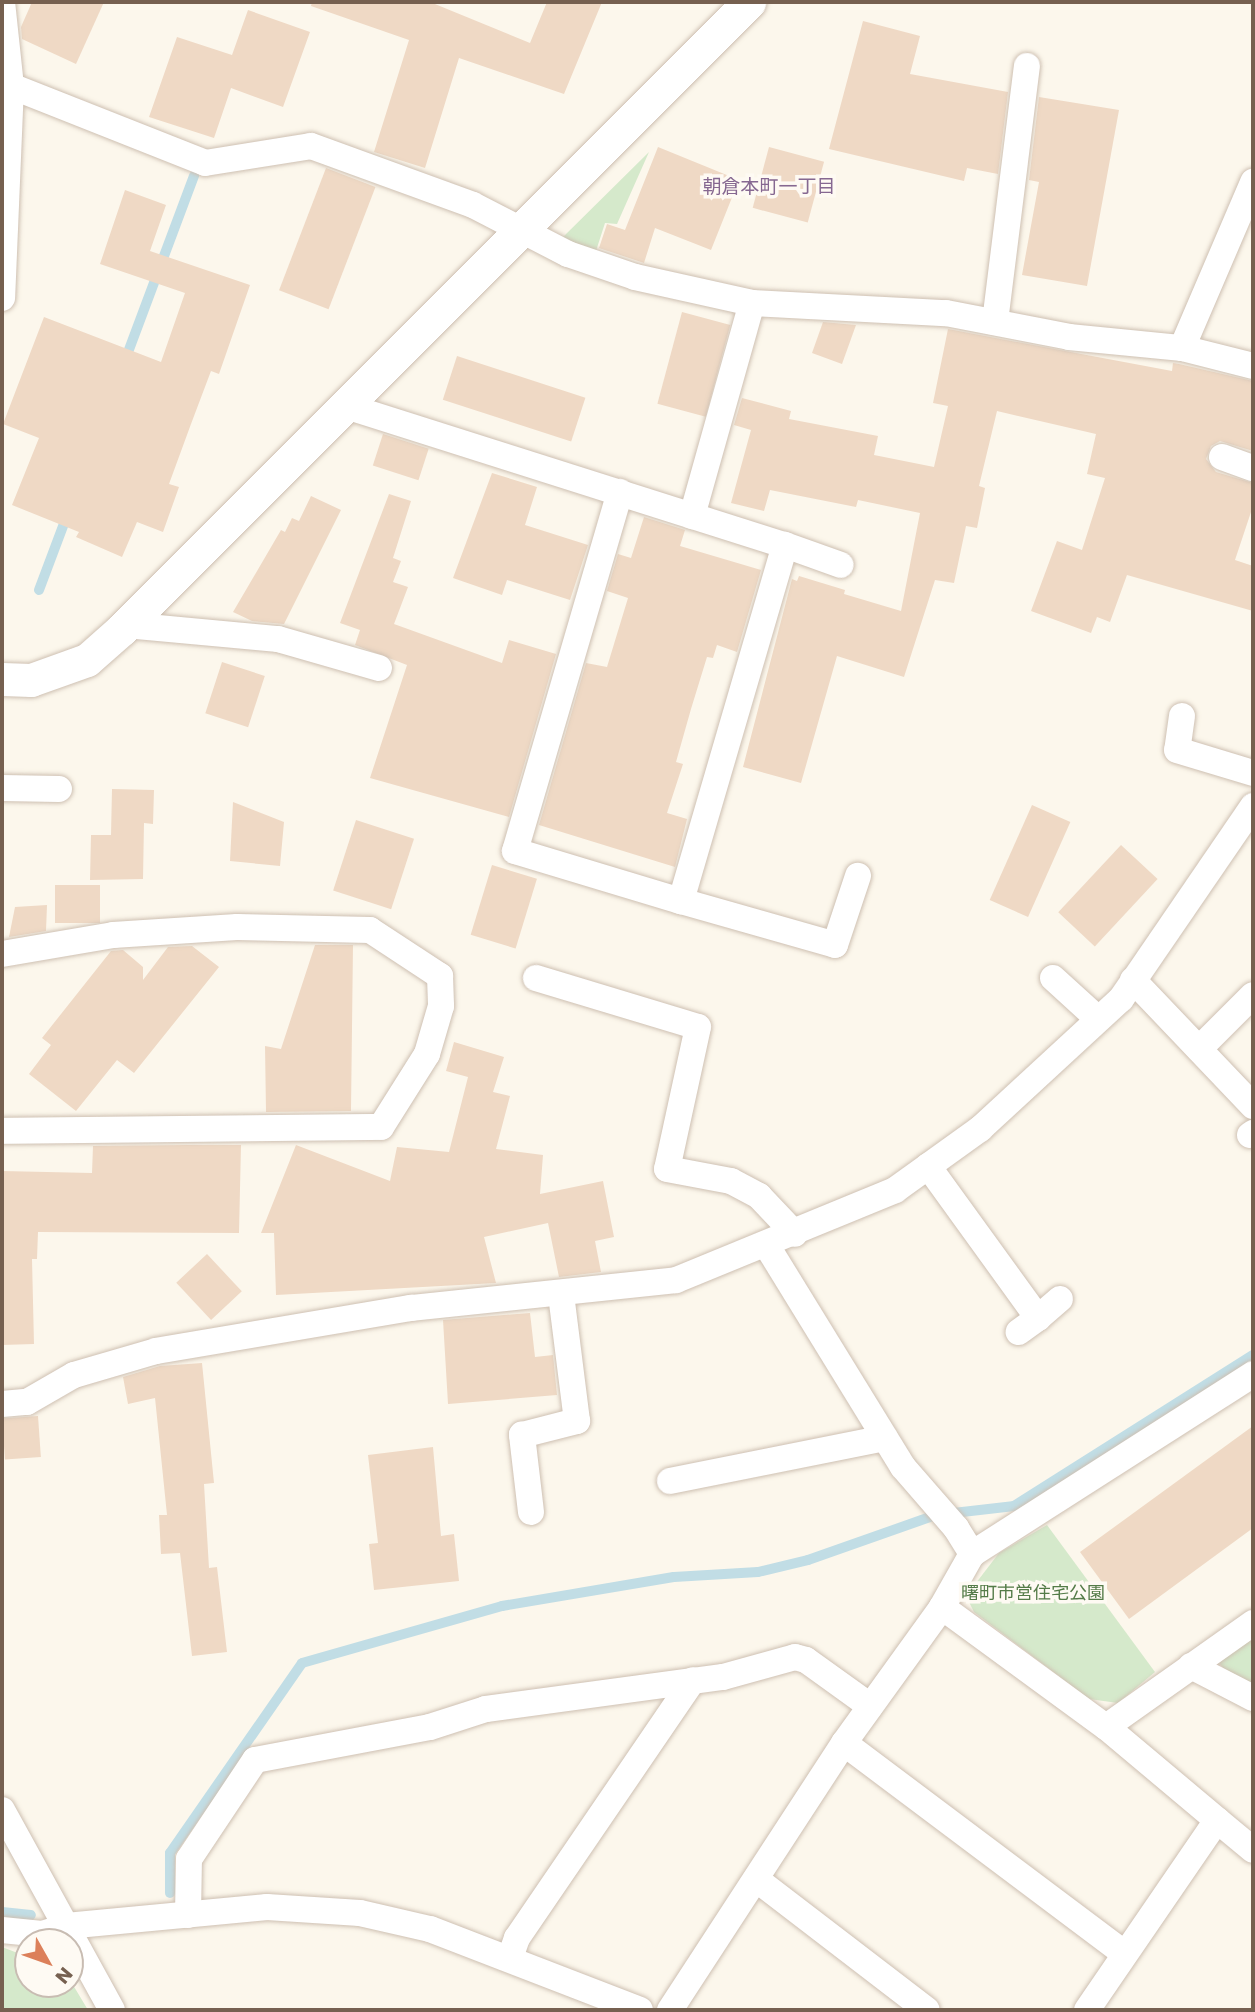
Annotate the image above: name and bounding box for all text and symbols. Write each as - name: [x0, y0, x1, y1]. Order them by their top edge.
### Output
- district label: 朝倉本町一丁目: [703, 176, 835, 198]
- park label: 曙町市営住宅公園: [961, 1582, 1105, 1604]
- north arrow: [14, 1928, 84, 1998]
- text: N: [49, 1961, 79, 1990]

